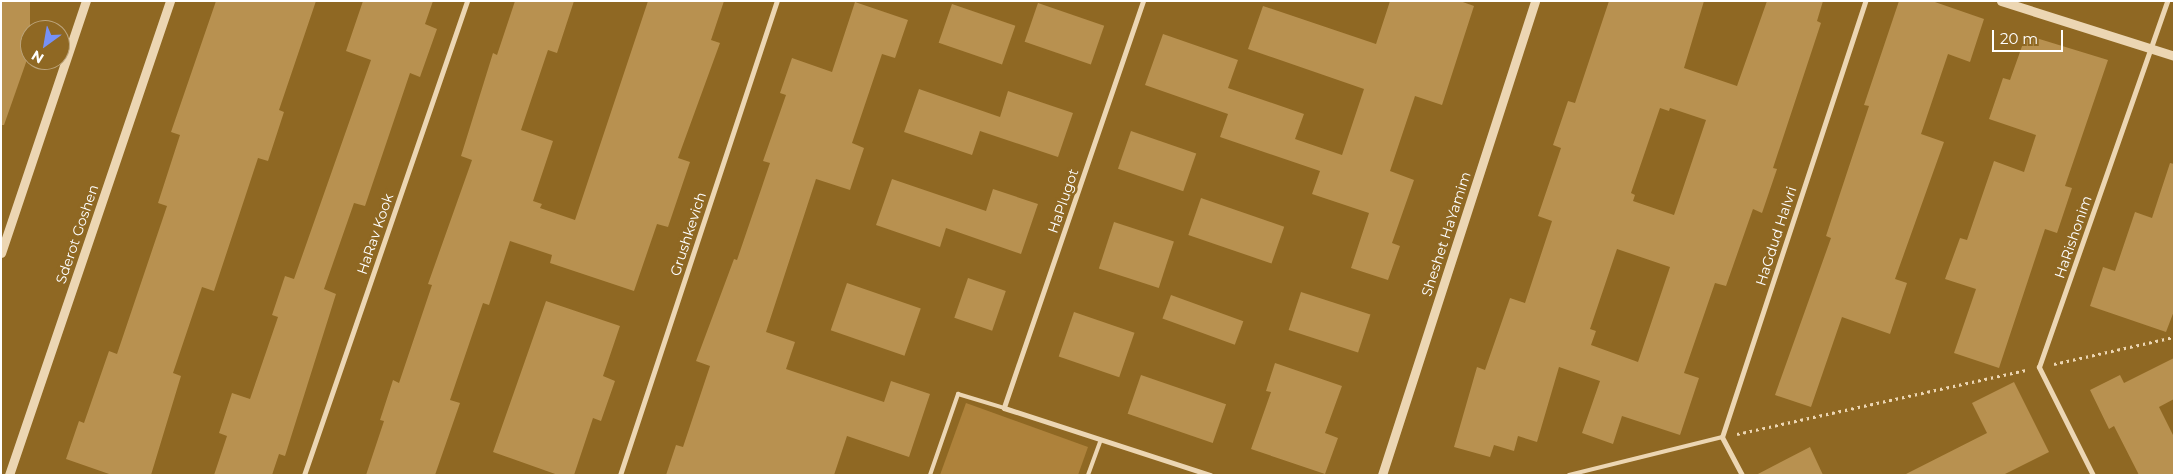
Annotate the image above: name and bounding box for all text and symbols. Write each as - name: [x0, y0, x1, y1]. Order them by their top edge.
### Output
- north arrow: [20, 20, 70, 70]
- scale bar: [1995, 20, 2066, 52]
- text: 20 m: [2000, 29, 2038, 48]
- text: N: [28, 46, 47, 68]
- street label: HaPlugot: [1044, 167, 1082, 235]
- street label: Sheshet HaYamim: [1418, 170, 1474, 298]
- street label: Sderot Goshen: [52, 182, 102, 286]
- street label: HaGdud HaIvri: [1752, 184, 1800, 288]
- street label: Grushkevich: [667, 190, 709, 278]
- street label: HaRav Kook: [353, 191, 397, 277]
- street label: HaRishonim: [2051, 193, 2095, 281]

